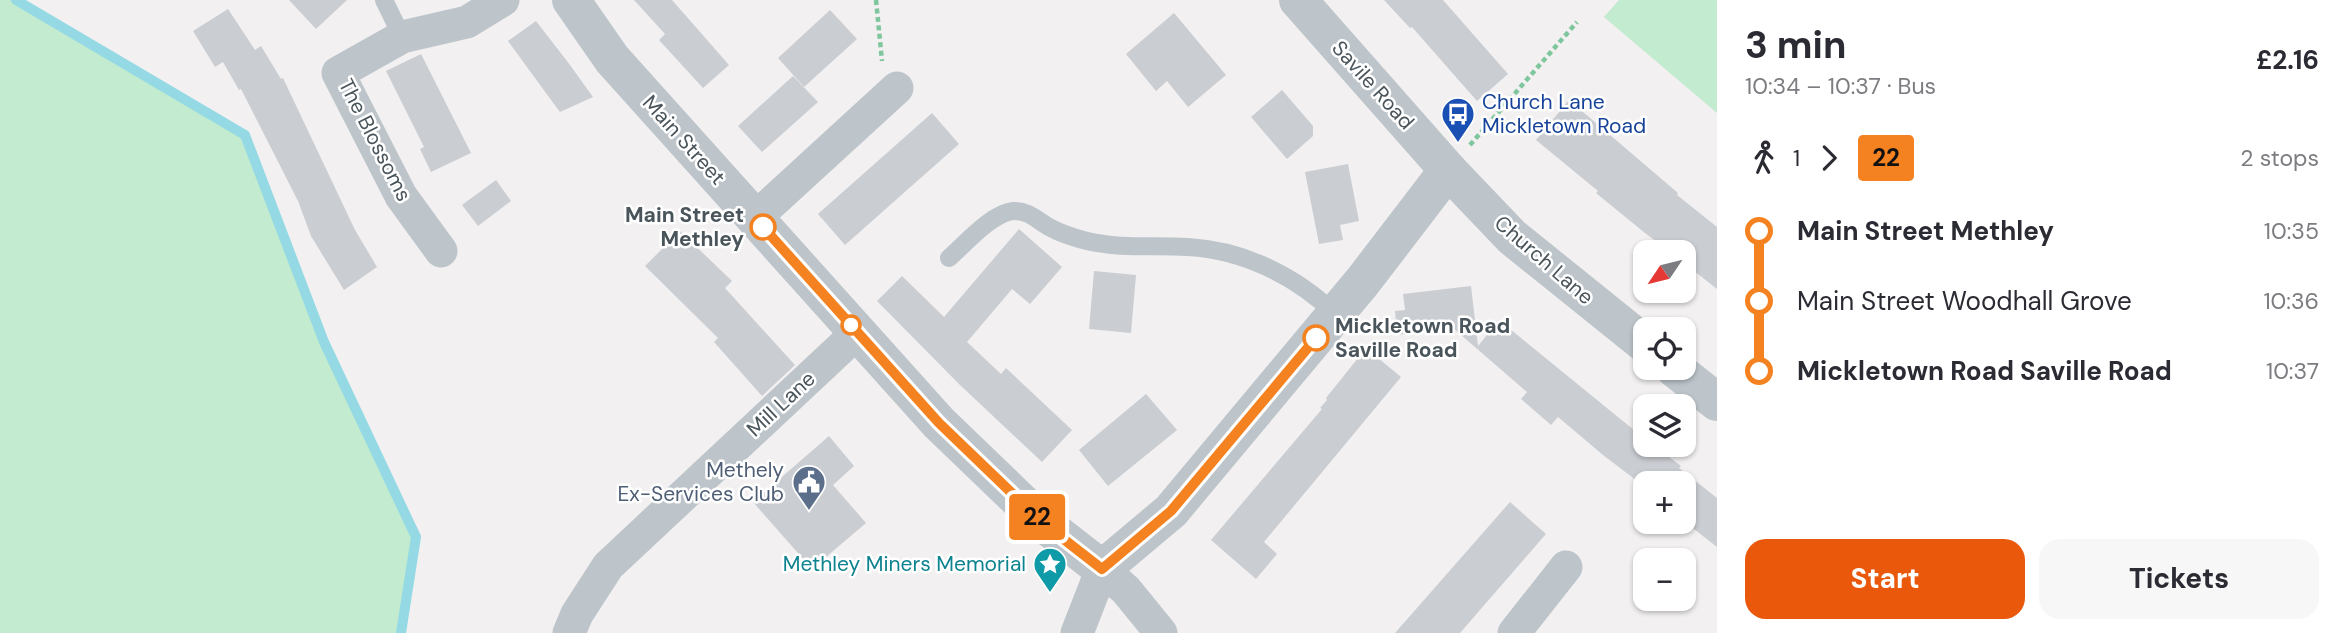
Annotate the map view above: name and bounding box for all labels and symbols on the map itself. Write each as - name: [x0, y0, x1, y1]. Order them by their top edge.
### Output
- street label: Savile Road: [1326, 35, 1420, 135]
- street label: The Blossoms: [332, 74, 418, 206]
- place label: Church Lane Mickletown Road: [1482, 88, 1646, 140]
- street label: Main Street: [636, 89, 732, 191]
- bus stop icon: Church Lane Mickletown Road: [1439, 95, 1477, 144]
- place label: Main Street Methley: [625, 201, 744, 253]
- street label: Church Lane: [1489, 209, 1600, 311]
- marker: Main Street Methley: [750, 214, 776, 240]
- north arrow: [1633, 240, 1696, 303]
- place label: Mickletown Road Saville Road: [1335, 312, 1510, 364]
- unlabelled marker: [841, 315, 861, 335]
- marker: Mickletown Road Saville Road: [1303, 325, 1329, 351]
- street label: Mill Lane: [741, 365, 821, 443]
- place label: Methely Ex-Services Club: [617, 456, 784, 508]
- public building icon: Methely Ex-Services Club: [790, 463, 828, 512]
- line badge: 22: [1006, 494, 1068, 540]
- place icon: Methley Miners Memorial: [1031, 545, 1069, 594]
- place label: Methley Miners Memorial: [783, 550, 1026, 578]

